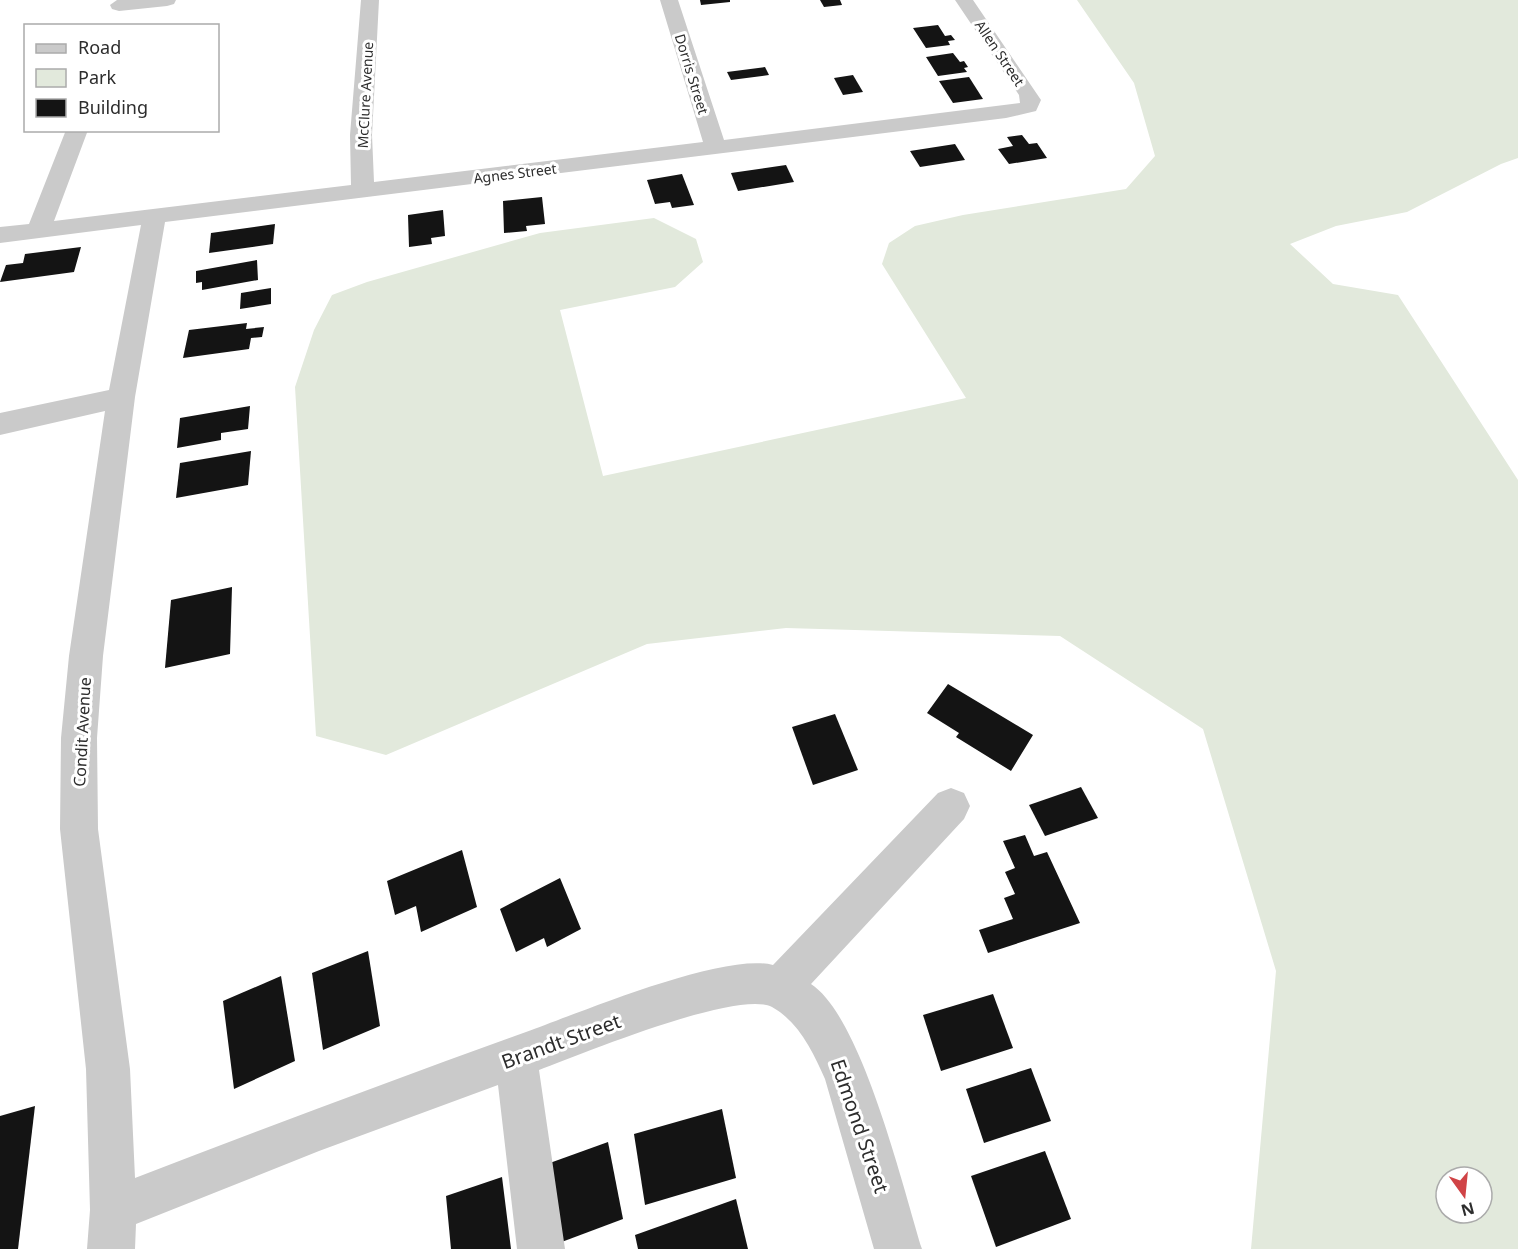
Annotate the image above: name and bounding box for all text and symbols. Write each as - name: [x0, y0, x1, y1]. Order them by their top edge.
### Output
- street label: Allen Street: [971, 16, 1029, 90]
- legend: [24, 24, 219, 132]
- street label: Dorris Street: [671, 31, 713, 117]
- text: Road: [78, 35, 121, 59]
- street label: McClure Avenue: [353, 41, 377, 149]
- text: Park: [78, 65, 116, 89]
- text: Building: [78, 95, 148, 119]
- street label: Agnes Street: [472, 158, 558, 188]
- street label: Condit Avenue: [68, 677, 96, 787]
- street label: Brandt Street: [498, 1007, 624, 1075]
- street label: Edmond Street: [824, 1055, 896, 1197]
- north arrow: [1434, 1165, 1494, 1225]
- text: N: [1459, 1197, 1477, 1222]

